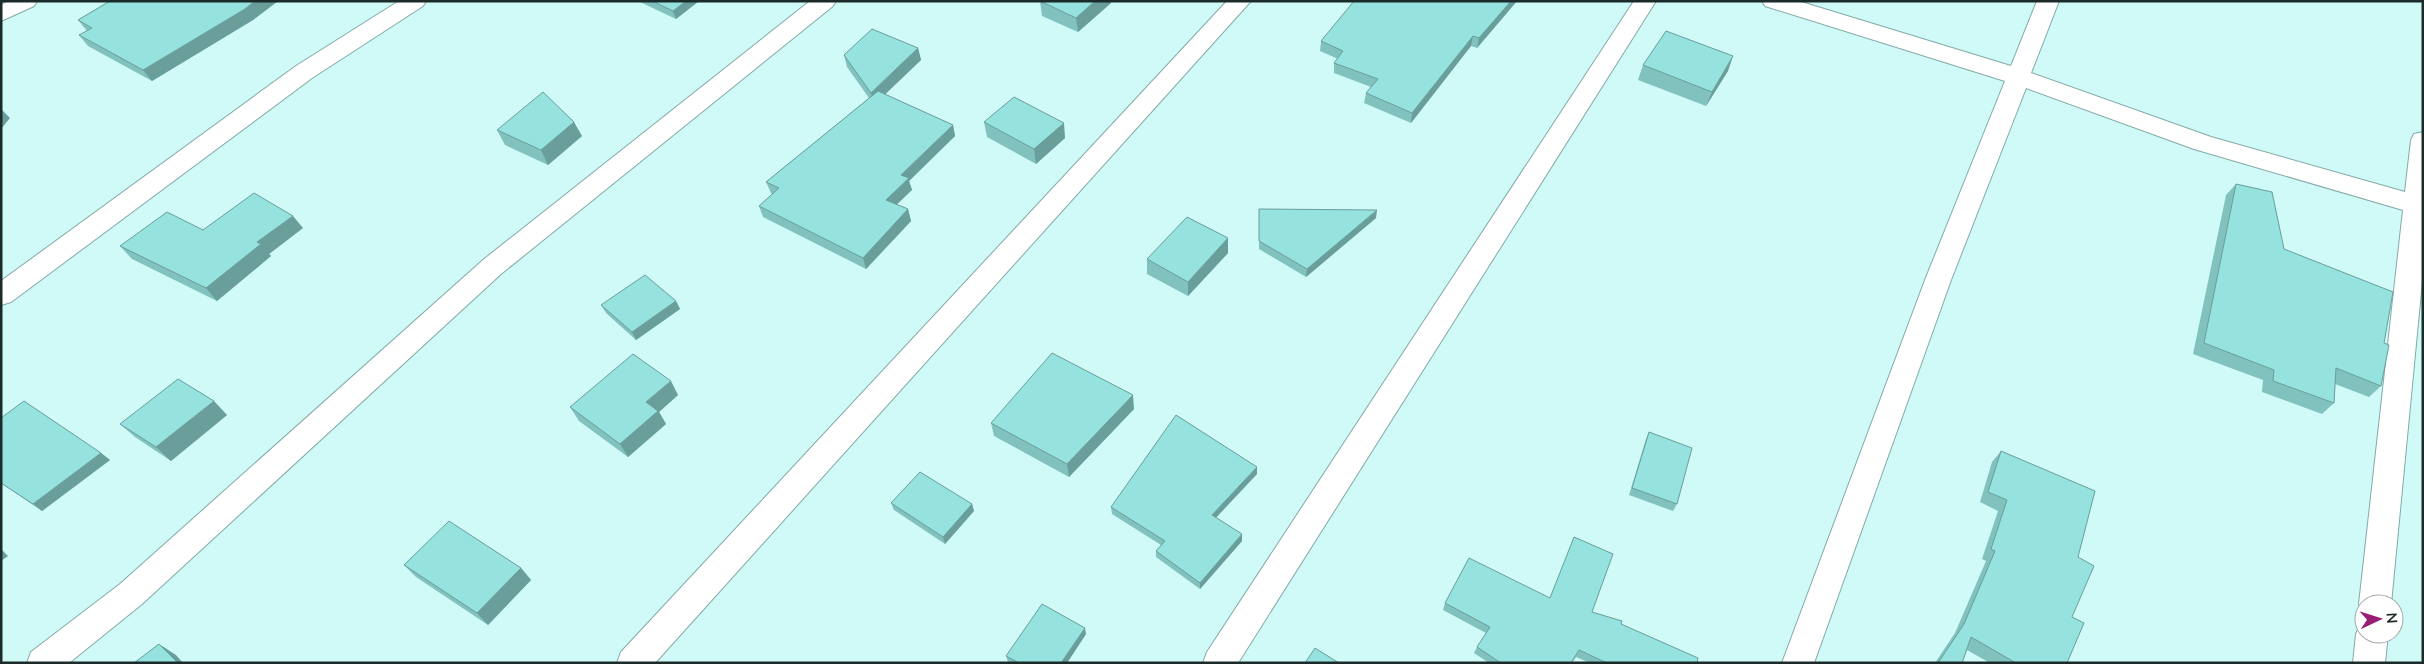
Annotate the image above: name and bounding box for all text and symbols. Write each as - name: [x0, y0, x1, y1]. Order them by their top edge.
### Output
- north arrow: [2354, 594, 2404, 644]
- text: N: [2384, 612, 2401, 624]

